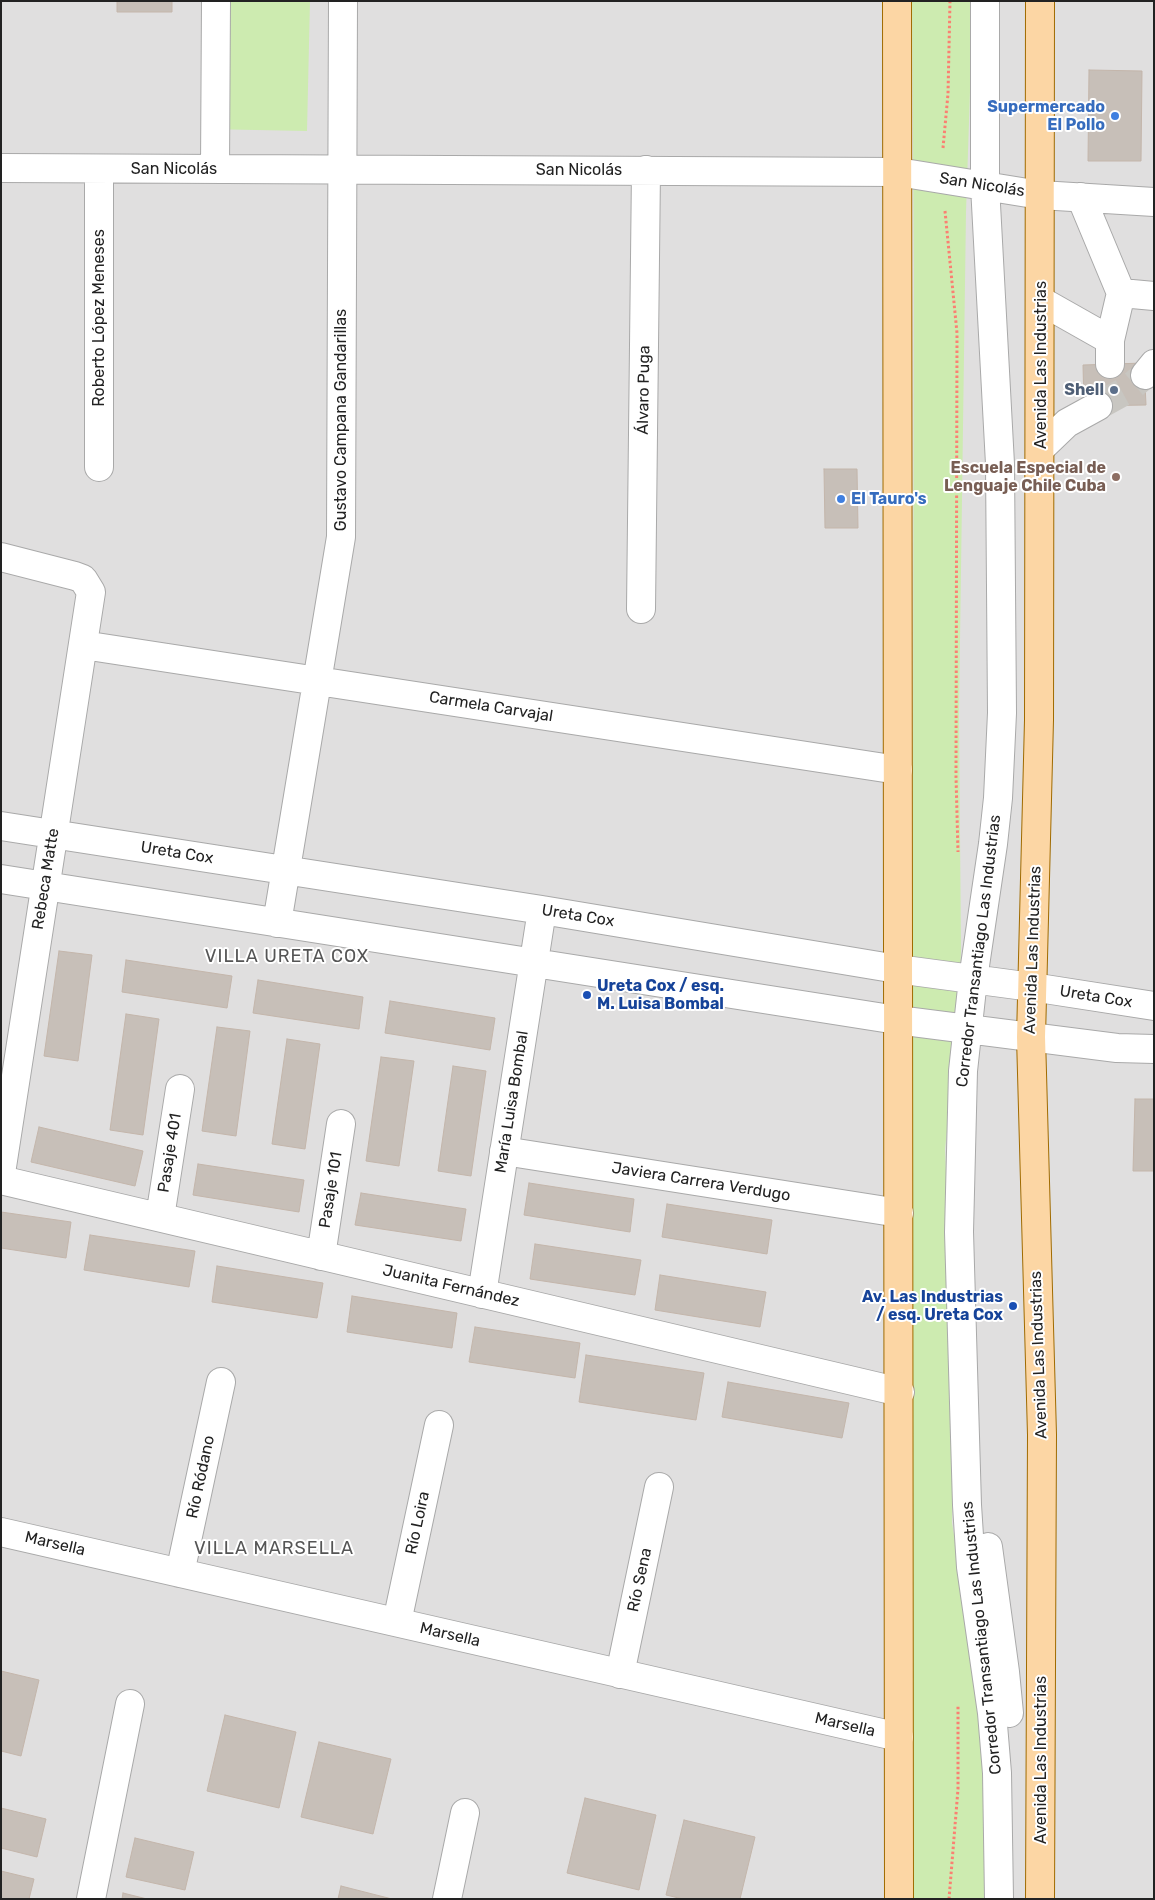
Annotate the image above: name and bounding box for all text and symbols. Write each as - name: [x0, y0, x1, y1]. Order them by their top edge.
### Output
- place label: Supermercado El Pollo: [987, 97, 1105, 135]
- marker: Supermercado El Pollo: [1109, 110, 1121, 122]
- street label: San Nicolás: [131, 159, 217, 179]
- street label: San Nicolás: [536, 160, 622, 180]
- street label: San Nicolás: [938, 169, 1026, 201]
- street label: Roberto López Meneses: [89, 229, 109, 407]
- street label: Avenida Las Industrias: [1031, 281, 1051, 449]
- street label: Gustavo Campana Gandarillas: [331, 309, 351, 531]
- street label: Álvaro Puga: [634, 345, 654, 435]
- place label: Shell: [1064, 380, 1104, 400]
- marker: Shell: [1108, 384, 1120, 396]
- place label: Escuela Especial de Lenguaje Chile Cuba: [944, 458, 1106, 496]
- marker: Escuela Especial de Lenguaje Chile Cuba: [1110, 471, 1122, 483]
- place label: El Tauro's: [851, 489, 927, 509]
- marker: El Tauro's: [835, 493, 847, 505]
- street label: Carmela Carvajal: [428, 688, 554, 726]
- street label: Corredor Transantiago Las Industrias: [953, 814, 1005, 1088]
- street label: Rebeca Matte: [29, 827, 63, 931]
- street label: Ureta Cox: [139, 838, 215, 868]
- street label: Avenida Las Industrias: [1020, 866, 1046, 1034]
- street label: Ureta Cox: [540, 901, 616, 931]
- district label: VILLA URETA COX: [203, 946, 371, 968]
- place label: Ureta Cox / esq. M. Luisa Bombal: [597, 976, 724, 1014]
- street label: Ureta Cox: [1058, 982, 1134, 1012]
- marker: Ureta Cox / esq. M. Luisa Bombal: [581, 989, 593, 1001]
- street label: María Luisa Bombal: [491, 1030, 533, 1174]
- street label: Pasaje 401: [154, 1112, 186, 1194]
- street label: Pasaje 101: [316, 1151, 346, 1229]
- street label: Javiera Carrera Verdugo: [610, 1158, 792, 1206]
- street label: Juanita Fernández: [381, 1261, 521, 1311]
- street label: Avenida Las Industrias: [1026, 1271, 1052, 1439]
- place label: Av. Las Industrias / esq. Ureta Cox: [862, 1287, 1003, 1325]
- marker: Av. Las Industrias / esq. Ureta Cox: [1007, 1300, 1019, 1312]
- street label: Río Ródano: [183, 1434, 219, 1520]
- street label: Río Loira: [402, 1490, 434, 1556]
- street label: Corredor Transantiago Las Industrias: [958, 1500, 1006, 1776]
- street label: Marsella: [23, 1528, 87, 1560]
- district label: VILLA MARSELLA: [192, 1538, 356, 1560]
- street label: Río Sena: [624, 1546, 656, 1614]
- street label: Marsella: [418, 1619, 482, 1651]
- street label: Avenida Las Industrias: [1031, 1676, 1051, 1844]
- street label: Marsella: [813, 1709, 877, 1741]

